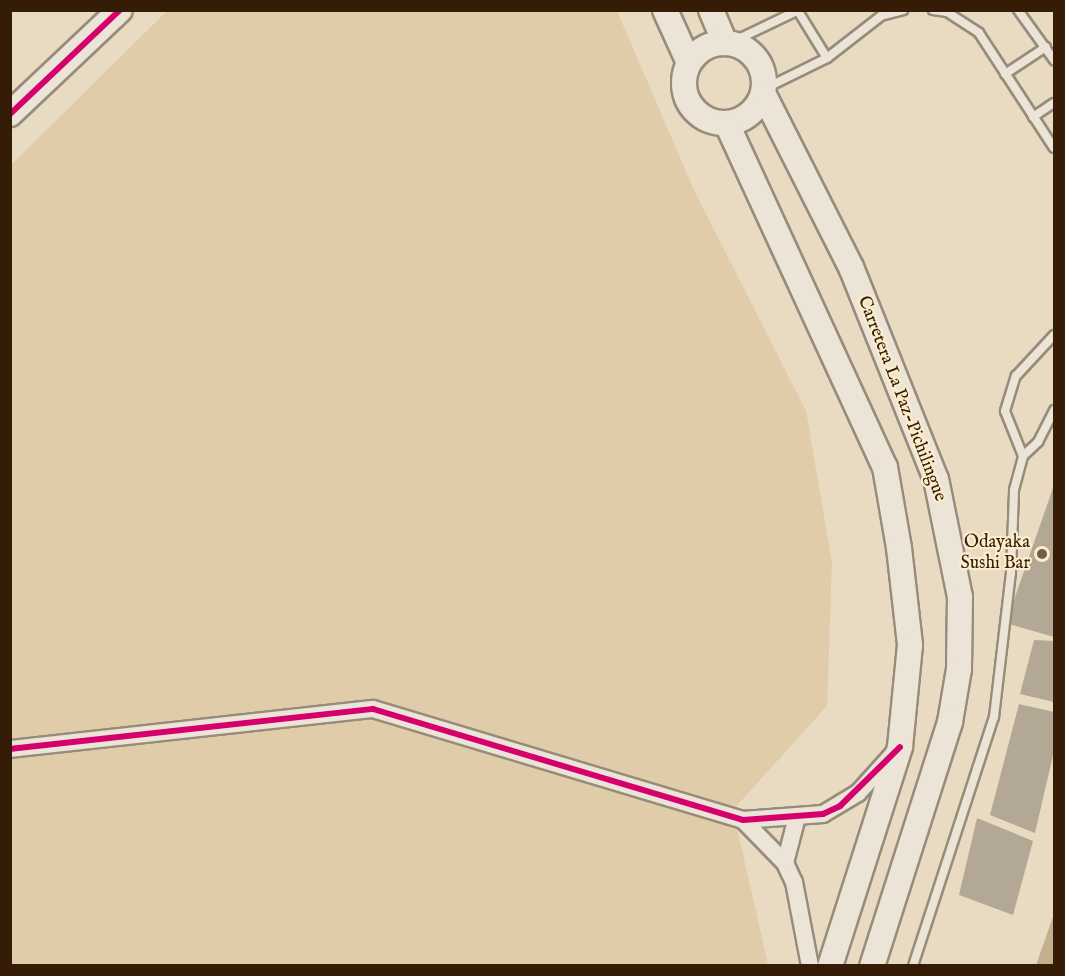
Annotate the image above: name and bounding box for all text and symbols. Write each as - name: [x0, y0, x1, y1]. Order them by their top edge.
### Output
- street label: Carretera La Paz-Pichilingue: [852, 293, 950, 505]
- place label: Odayaka Sushi Bar: [960, 533, 1030, 576]
- marker: Odayaka Sushi Bar: [1035, 547, 1049, 561]

